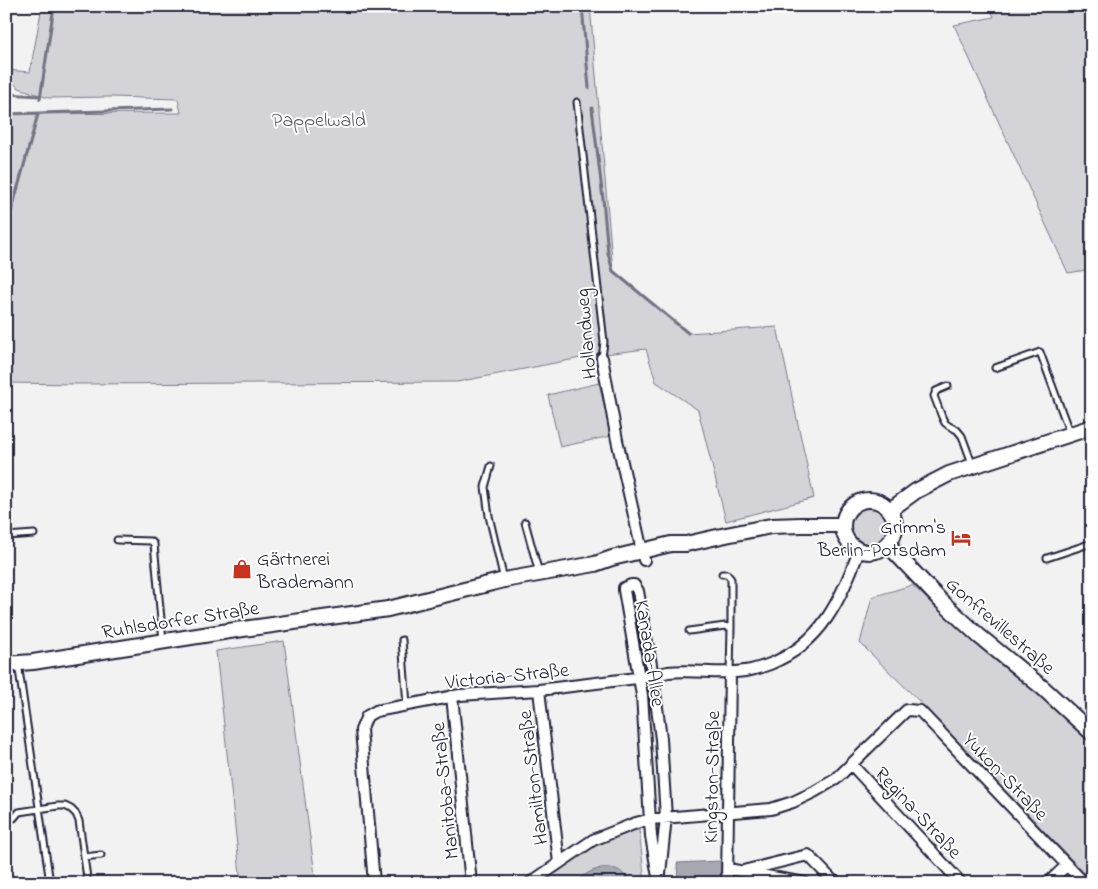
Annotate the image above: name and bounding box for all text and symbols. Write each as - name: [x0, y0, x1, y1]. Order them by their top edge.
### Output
- park label: Pappelwald: [272, 107, 366, 136]
- street label: Hollandweg: [569, 287, 607, 380]
- place label: Grimm's Berlin-Potsdam: [817, 514, 946, 566]
- hotel icon: Grimm's Berlin-Potsdam: [950, 527, 972, 549]
- place label: Gärtnerei Brademann: [256, 546, 354, 598]
- shop icon: Gärtnerei Brademann: [231, 558, 253, 580]
- street label: Gonfrevillestraße: [938, 571, 1061, 683]
- street label: Ruhlsdorfer Straße: [100, 595, 261, 648]
- street label: Kanada-Allee: [626, 598, 671, 709]
- street label: Victoria-Straße: [443, 657, 571, 698]
- street label: Hamilton-Straße: [512, 709, 557, 847]
- street label: Kingston-Straße: [698, 710, 730, 844]
- street label: Manitoba-Straße: [425, 721, 468, 861]
- street label: Yukon-Straße: [955, 727, 1054, 829]
- street label: Regina-Straße: [866, 761, 968, 867]

